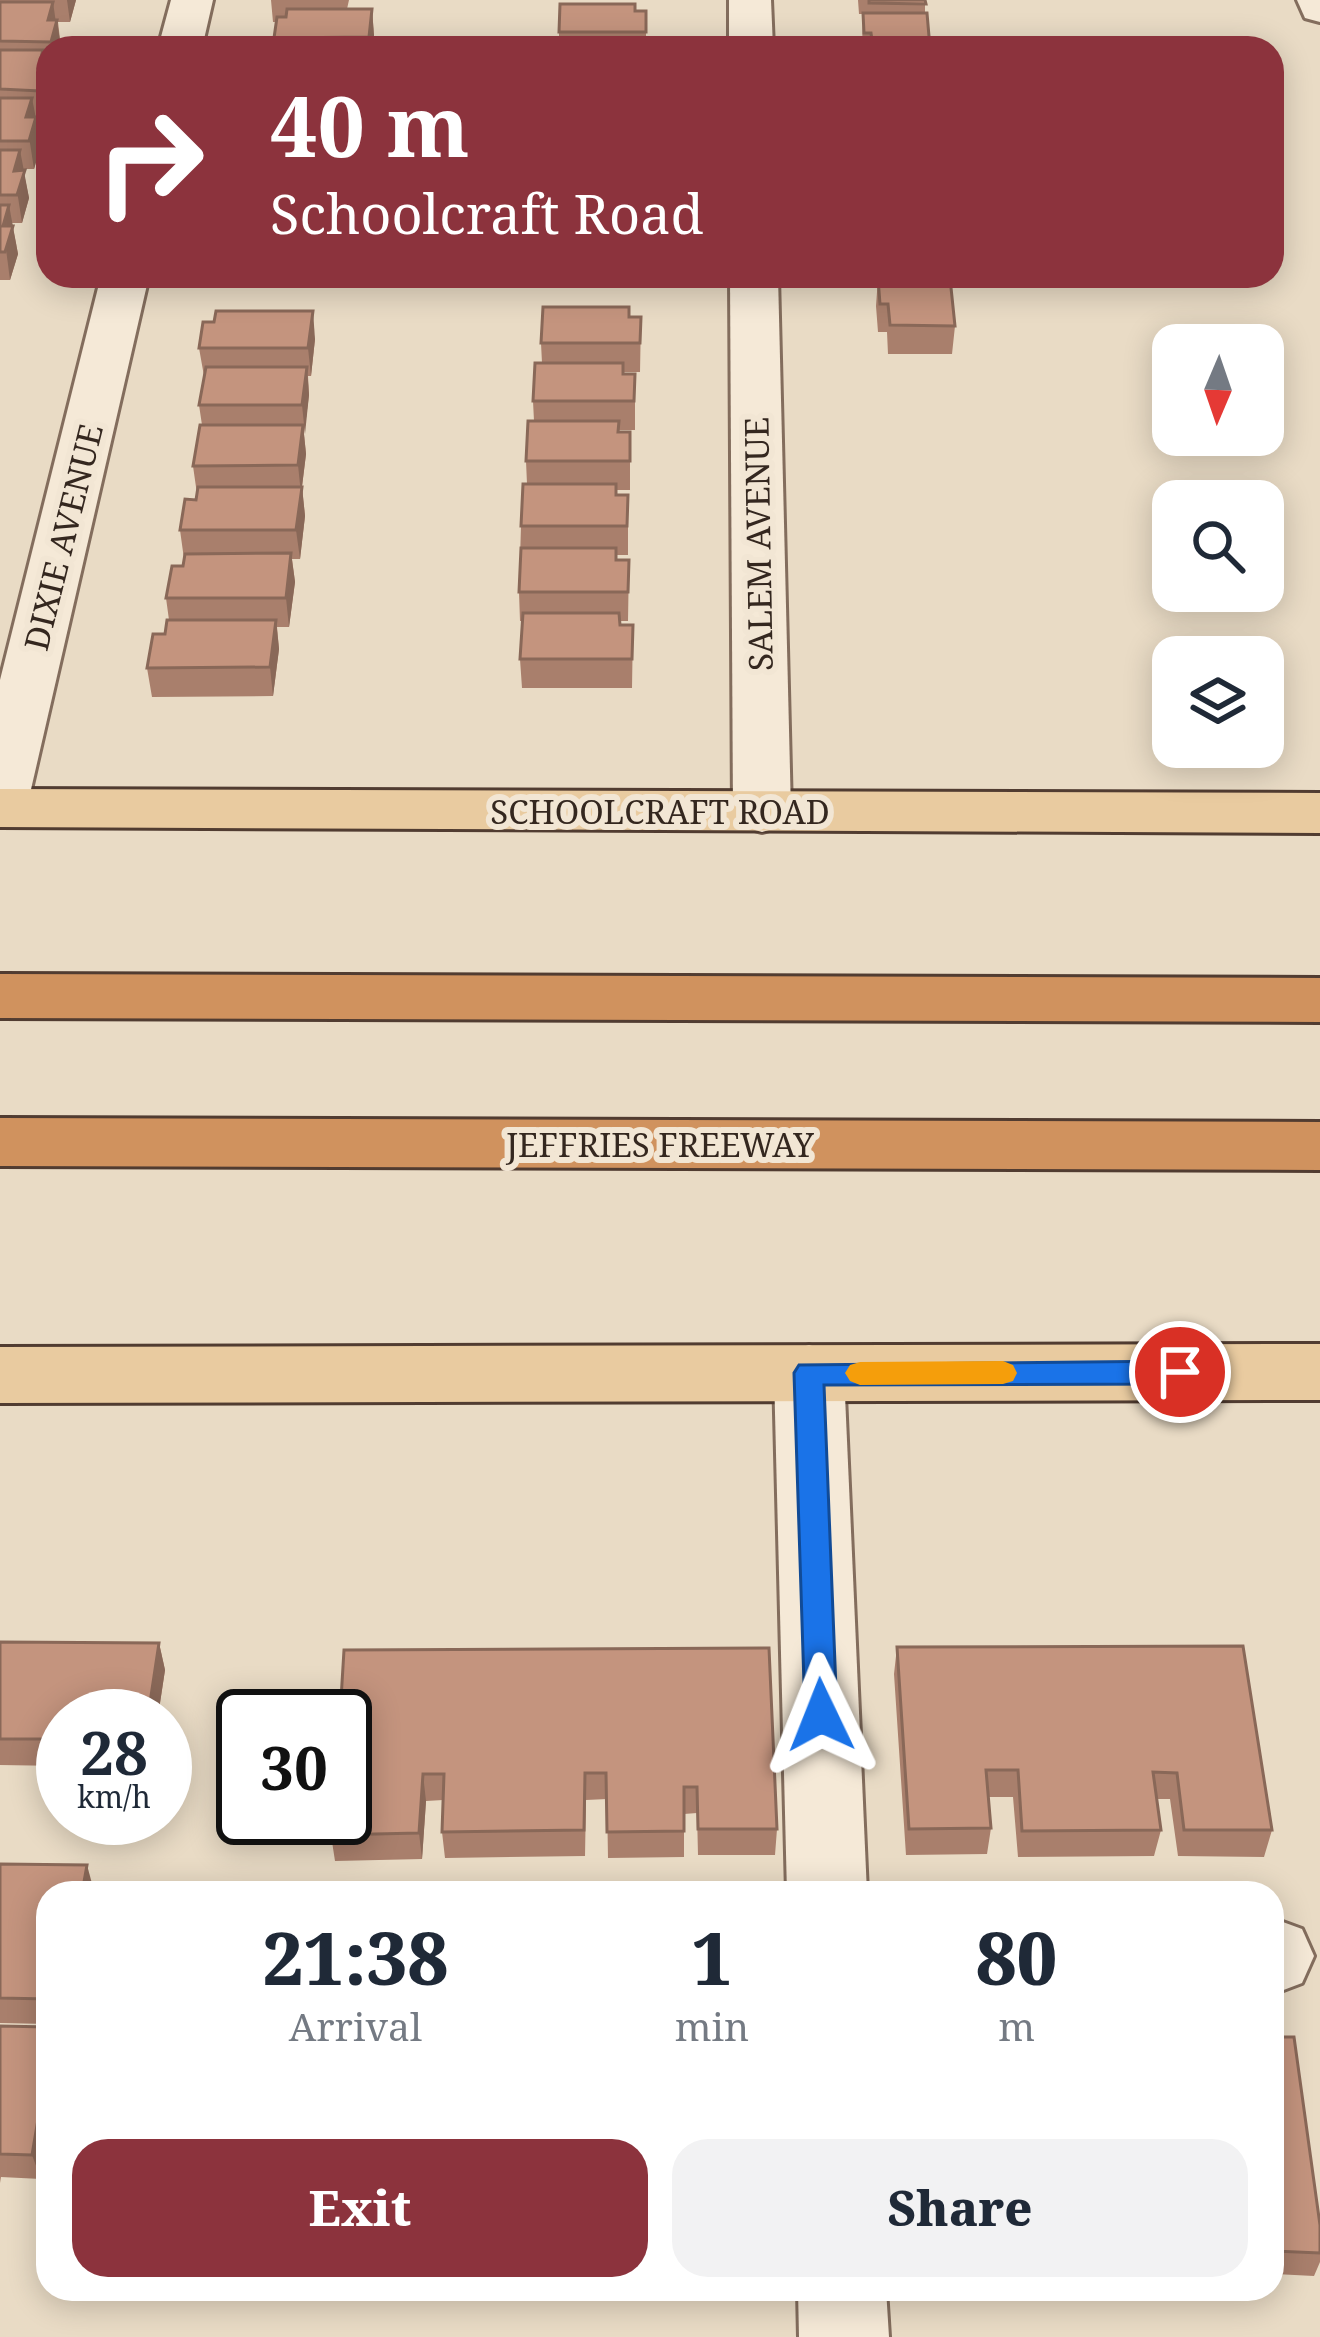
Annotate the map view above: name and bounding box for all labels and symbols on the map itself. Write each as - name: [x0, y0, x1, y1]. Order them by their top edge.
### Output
- north arrow: [1152, 324, 1284, 456]
- street label: SALEM AVENUE: [733, 417, 783, 671]
- street label: DIXIE AVENUE: [13, 419, 113, 655]
- street label: SCHOOLCRAFT ROAD: [490, 789, 830, 834]
- street label: JEFFRIES FREEWAY: [505, 1122, 814, 1167]
- pin: [1129, 1321, 1231, 1423]
- position arrow: [758, 1652, 884, 1778]
- speed limit sign: 30: [216, 1689, 372, 1845]

